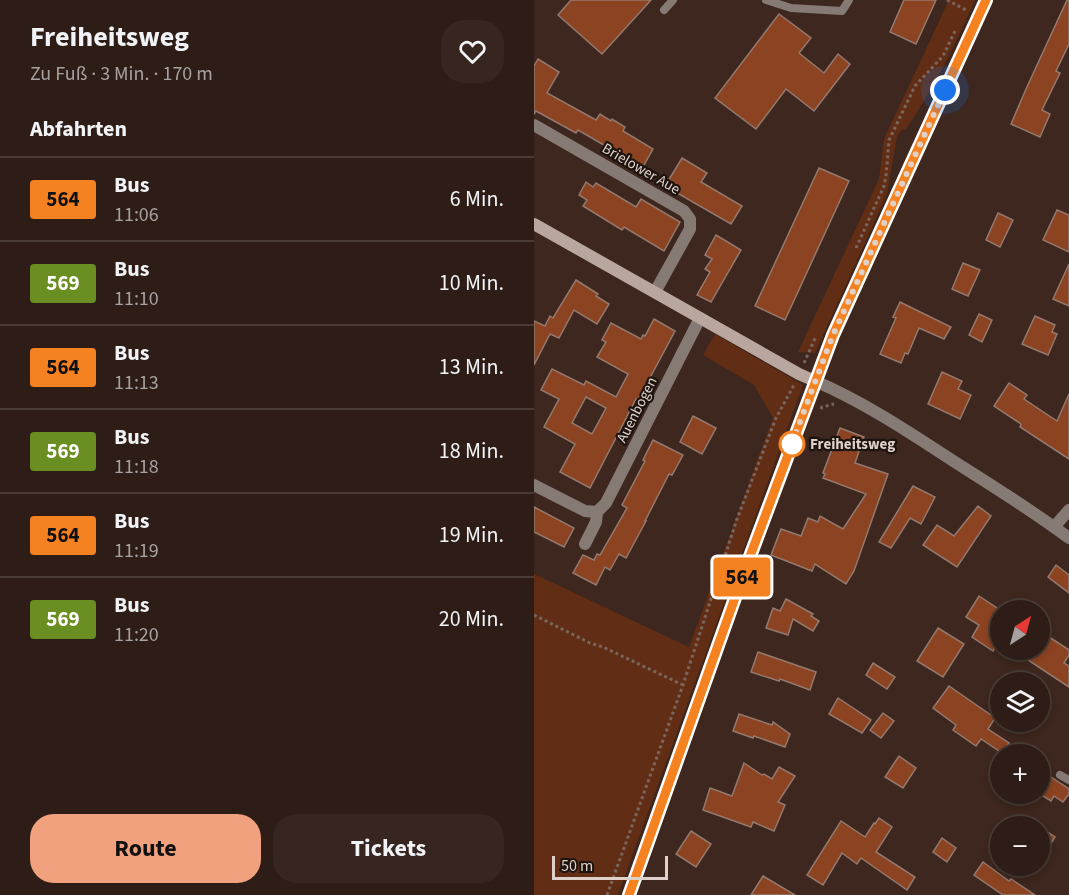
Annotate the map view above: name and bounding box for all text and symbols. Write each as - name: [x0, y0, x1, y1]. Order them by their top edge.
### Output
- text: Freiheitsweg: [30, 17, 189, 57]
- button: heart: [441, 20, 504, 83]
- text: Zu Fuß · 3 Min. · 170 m: [30, 60, 213, 88]
- your location: [930, 75, 960, 105]
- text: Abfahrten: [30, 113, 127, 145]
- street label: Brielower Aue: [598, 138, 684, 200]
- text: Bus: [114, 169, 150, 201]
- text: 6 Min.: [450, 183, 504, 215]
- text: 564: [46, 184, 80, 214]
- text: 11:06: [114, 201, 159, 229]
- text: Bus: [114, 253, 150, 285]
- text: 10 Min.: [439, 267, 504, 299]
- text: 569: [46, 268, 80, 298]
- text: 11:10: [114, 285, 159, 313]
- text: Bus: [114, 337, 150, 369]
- text: 13 Min.: [439, 351, 504, 383]
- text: 564: [46, 352, 80, 382]
- text: 11:13: [114, 369, 159, 397]
- street label: Auenbogen: [611, 373, 663, 447]
- text: Bus: [114, 421, 150, 453]
- marker: Freiheitsweg: [779, 431, 805, 457]
- place label: Freiheitsweg: [810, 434, 895, 455]
- text: 18 Min.: [439, 435, 504, 467]
- text: 569: [46, 436, 80, 466]
- text: 11:18: [114, 453, 159, 481]
- text: Bus: [114, 505, 150, 537]
- text: 19 Min.: [439, 519, 504, 551]
- text: 564: [46, 520, 80, 550]
- text: 11:19: [114, 537, 159, 565]
- line badge: 564: [708, 558, 776, 596]
- text: 564: [725, 562, 759, 592]
- text: Bus: [114, 589, 150, 621]
- north arrow: [990, 600, 1050, 660]
- map controls: [990, 600, 1050, 876]
- text: 20 Min.: [439, 603, 504, 635]
- text: 569: [46, 604, 80, 634]
- text: 11:20: [114, 621, 159, 649]
- button: layers: [990, 672, 1050, 732]
- button: +: [990, 744, 1050, 804]
- button: Route: [30, 814, 261, 883]
- button: Tickets: [273, 814, 504, 883]
- button: −: [990, 816, 1050, 876]
- scale bar: [552, 853, 668, 880]
- text: 50 m: [561, 855, 593, 877]

